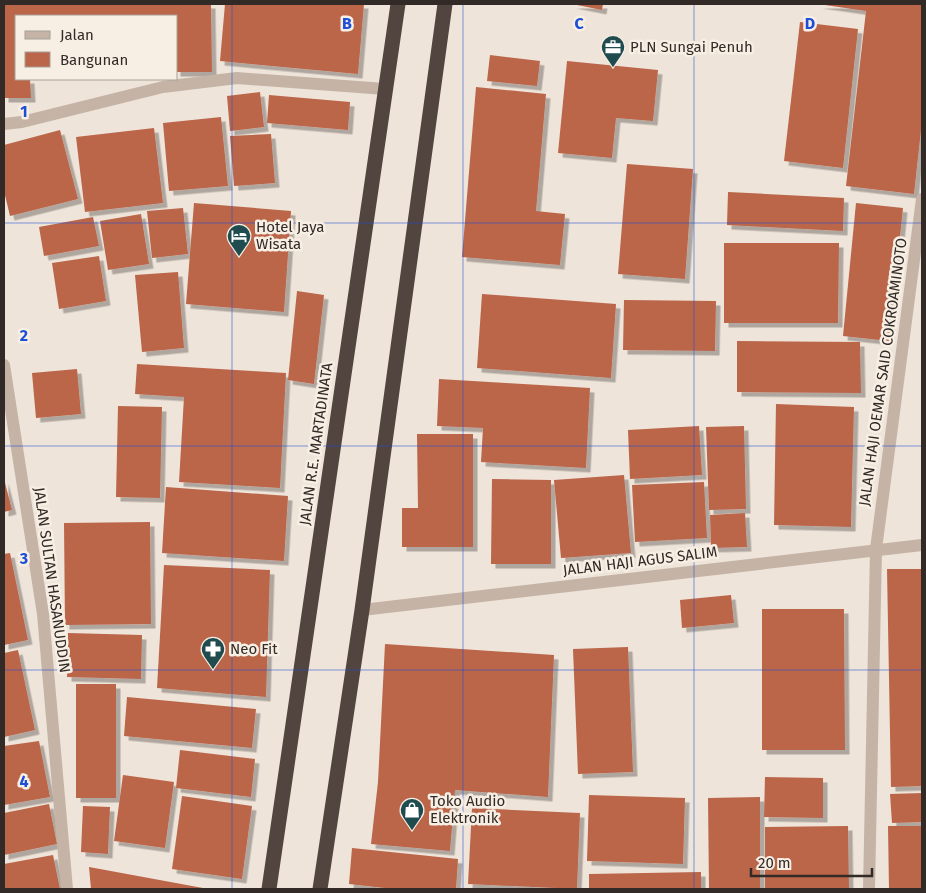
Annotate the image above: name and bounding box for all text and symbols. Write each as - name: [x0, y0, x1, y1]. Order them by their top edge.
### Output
- text: B: [342, 14, 352, 33]
- text: C: [574, 14, 584, 33]
- text: D: [805, 14, 815, 33]
- legend: [15, 15, 178, 80]
- text: Jalan: [60, 26, 94, 44]
- office icon: PLN Sungai Penuh: [600, 34, 626, 68]
- place label: PLN Sungai Penuh: [630, 38, 753, 56]
- text: Bangunan: [60, 51, 128, 69]
- text: 1: [20, 102, 28, 121]
- place label: Hotel Jaya Wisata: [256, 218, 325, 253]
- hotel icon: Hotel Jaya Wisata: [226, 223, 252, 257]
- street label: JALAN HAJI OEMAR SAID COKROAMINOTO: [855, 237, 911, 507]
- text: 2: [20, 326, 28, 345]
- street label: JALAN R.E. MARTADINATA: [296, 361, 336, 527]
- street label: JALAN SULTAN HASANUDDIN: [30, 486, 74, 674]
- street label: JALAN HAJI AGUS SALIM: [562, 543, 718, 579]
- text: 3: [19, 549, 28, 568]
- pharmacy icon: Neo Fit: [200, 636, 226, 670]
- place label: Neo Fit: [230, 640, 278, 658]
- text: 4: [19, 772, 29, 791]
- place label: Toko Audio Elektronik: [430, 792, 505, 827]
- shop icon: Toko Audio Elektronik: [399, 797, 425, 831]
- scale bar: [751, 846, 872, 878]
- text: 20 m: [758, 854, 791, 872]

